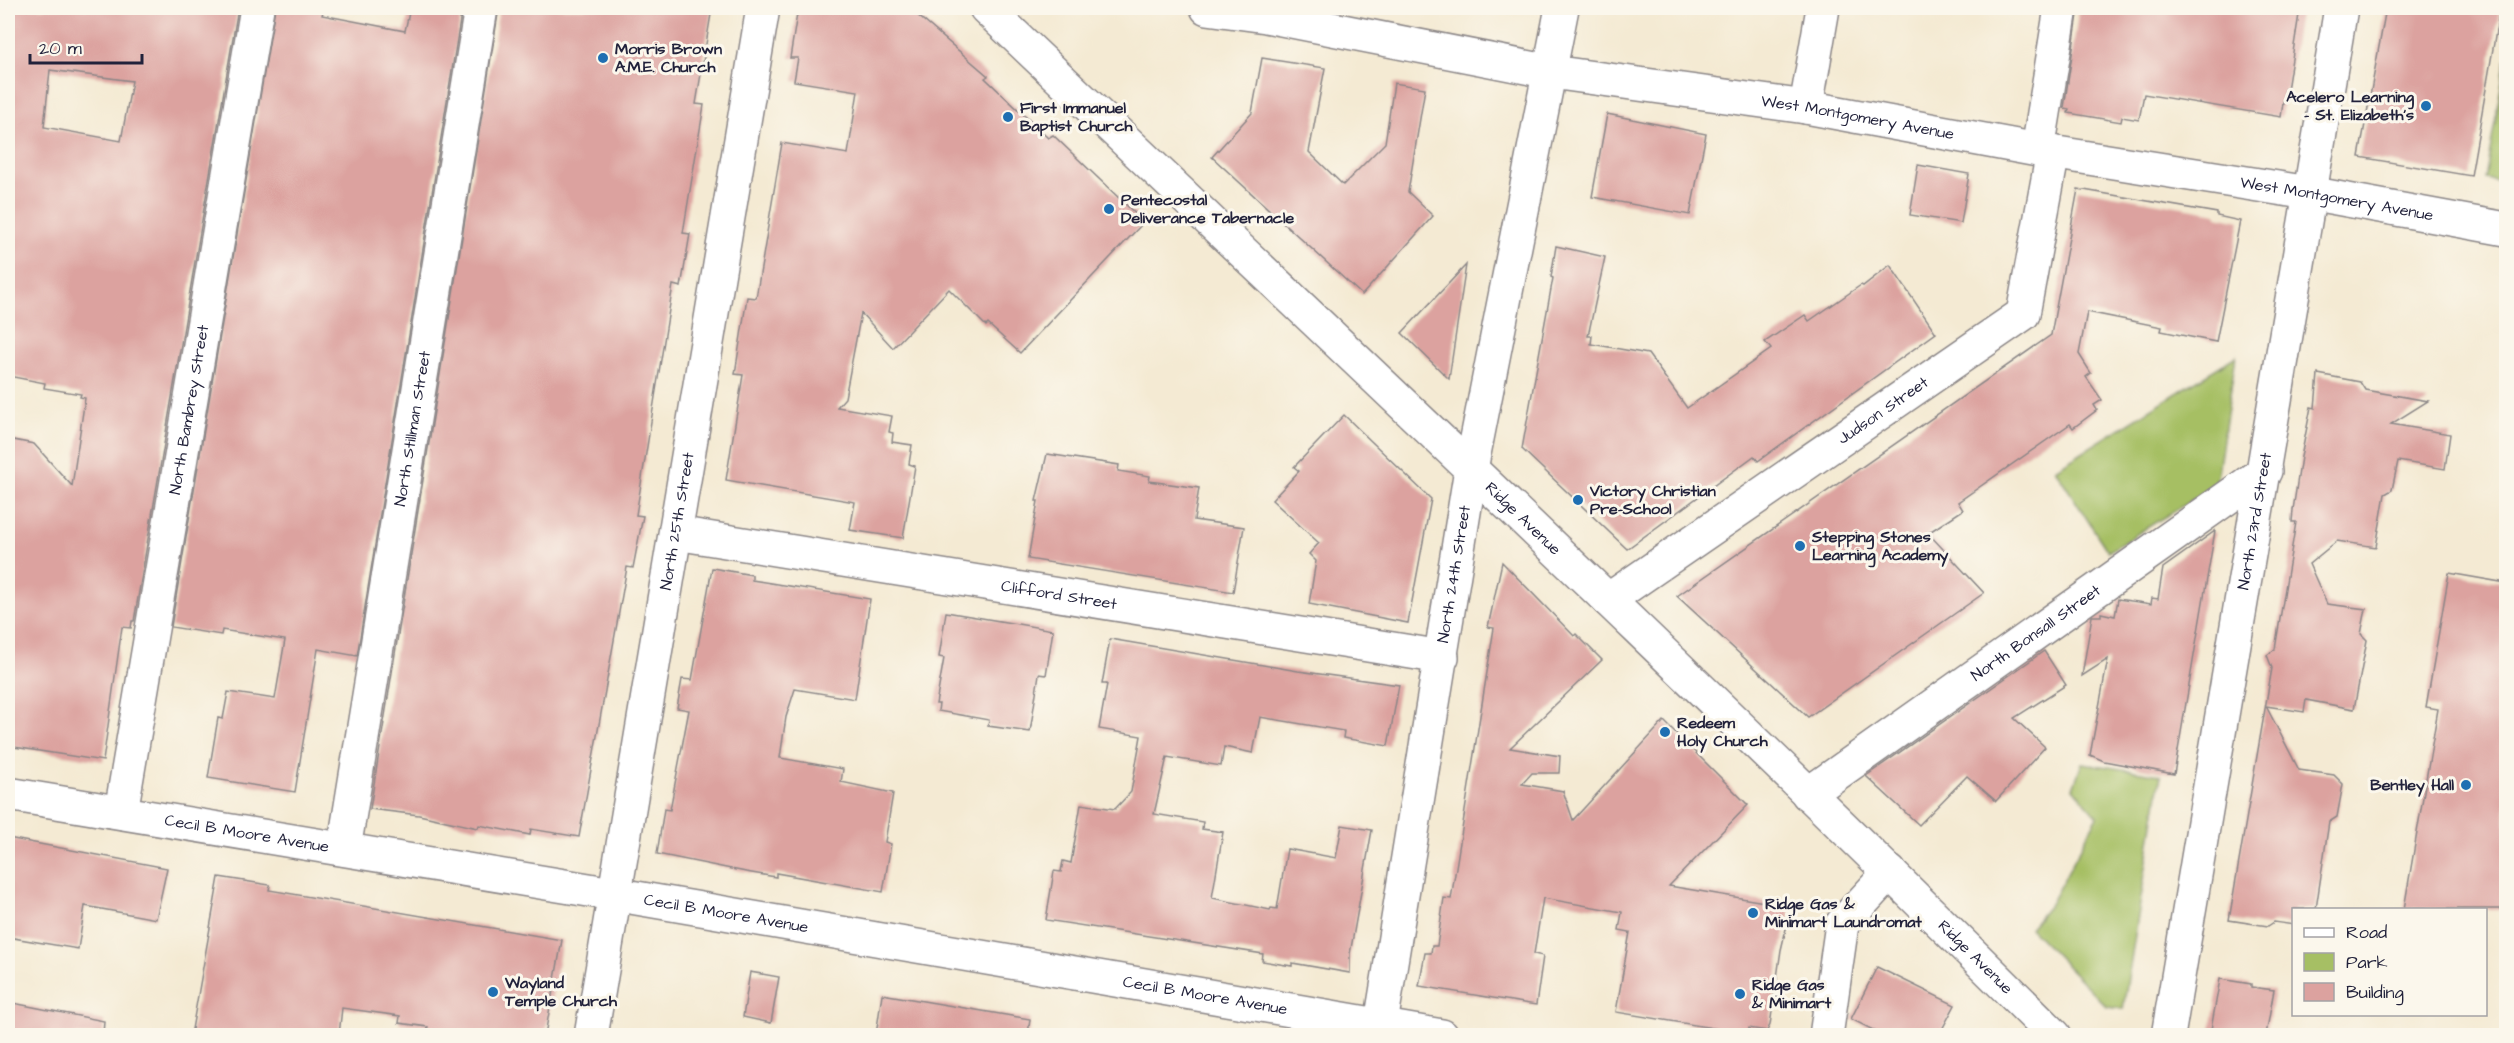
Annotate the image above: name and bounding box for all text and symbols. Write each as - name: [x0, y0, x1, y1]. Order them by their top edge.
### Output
- scale bar: [30, 27, 142, 65]
- text: 20 m: [39, 36, 82, 61]
- place label: Morris Brown A.M.E. Church: [615, 38, 722, 78]
- marker: Morris Brown A.M.E. Church: [596, 51, 610, 65]
- place label: Acelero Learning - St. Elizabeth's: [2286, 86, 2415, 126]
- street label: West Montgomery Avenue: [1760, 90, 1956, 145]
- place label: First Immanuel Baptist Church: [1020, 97, 1134, 137]
- marker: Acelero Learning - St. Elizabeth's: [2419, 99, 2433, 113]
- marker: First Immanuel Baptist Church: [1001, 110, 1015, 124]
- street label: West Montgomery Avenue: [2239, 171, 2435, 227]
- place label: Pentecostal Deliverance Tabernacle: [1121, 189, 1294, 229]
- marker: Pentecostal Deliverance Tabernacle: [1102, 202, 1116, 216]
- street label: North Bambrey Street: [164, 323, 214, 496]
- street label: North Stillman Street: [389, 349, 436, 508]
- street label: Judson Street: [1833, 371, 1933, 449]
- street label: North 25th Street: [655, 450, 700, 592]
- street label: North 23rd Street: [2232, 450, 2277, 591]
- street label: Ridge Avenue: [1480, 477, 1566, 560]
- place label: Victory Christian Pre-School: [1589, 480, 1716, 520]
- marker: Victory Christian Pre-School: [1571, 493, 1585, 507]
- street label: North 24th Street: [1432, 503, 1476, 644]
- place label: Stepping Stones Learning Academy: [1811, 526, 1949, 568]
- marker: Stepping Stones Learning Academy: [1793, 539, 1807, 553]
- street label: Clifford Street: [999, 575, 1119, 615]
- street label: North Bonsall Street: [1967, 579, 2106, 686]
- place label: Redeem Holy Church: [1677, 712, 1769, 753]
- marker: Redeem Holy Church: [1658, 725, 1672, 739]
- place label: Bentley Hall: [2370, 774, 2454, 797]
- marker: Bentley Hall: [2459, 778, 2473, 792]
- street label: Cecil B Moore Avenue: [163, 809, 331, 858]
- street label: Cecil B Moore Avenue: [642, 888, 810, 938]
- place label: Ridge Gas & Minimart Laundromat: [1765, 893, 1922, 933]
- marker: Ridge Gas & Minimart Laundromat: [1746, 906, 1760, 920]
- legend: [2292, 908, 2487, 1016]
- street label: Ridge Avenue: [1933, 915, 2018, 999]
- text: Road: [2346, 920, 2387, 945]
- text: Park: [2346, 950, 2388, 975]
- street label: Cecil B Moore Avenue: [1121, 971, 1289, 1020]
- place label: Wayland Temple Church: [504, 972, 618, 1012]
- place label: Ridge Gas & Minimart: [1751, 974, 1832, 1014]
- text: Building: [2346, 980, 2404, 1006]
- marker: Wayland Temple Church: [486, 985, 500, 999]
- marker: Ridge Gas & Minimart: [1733, 987, 1747, 1001]

